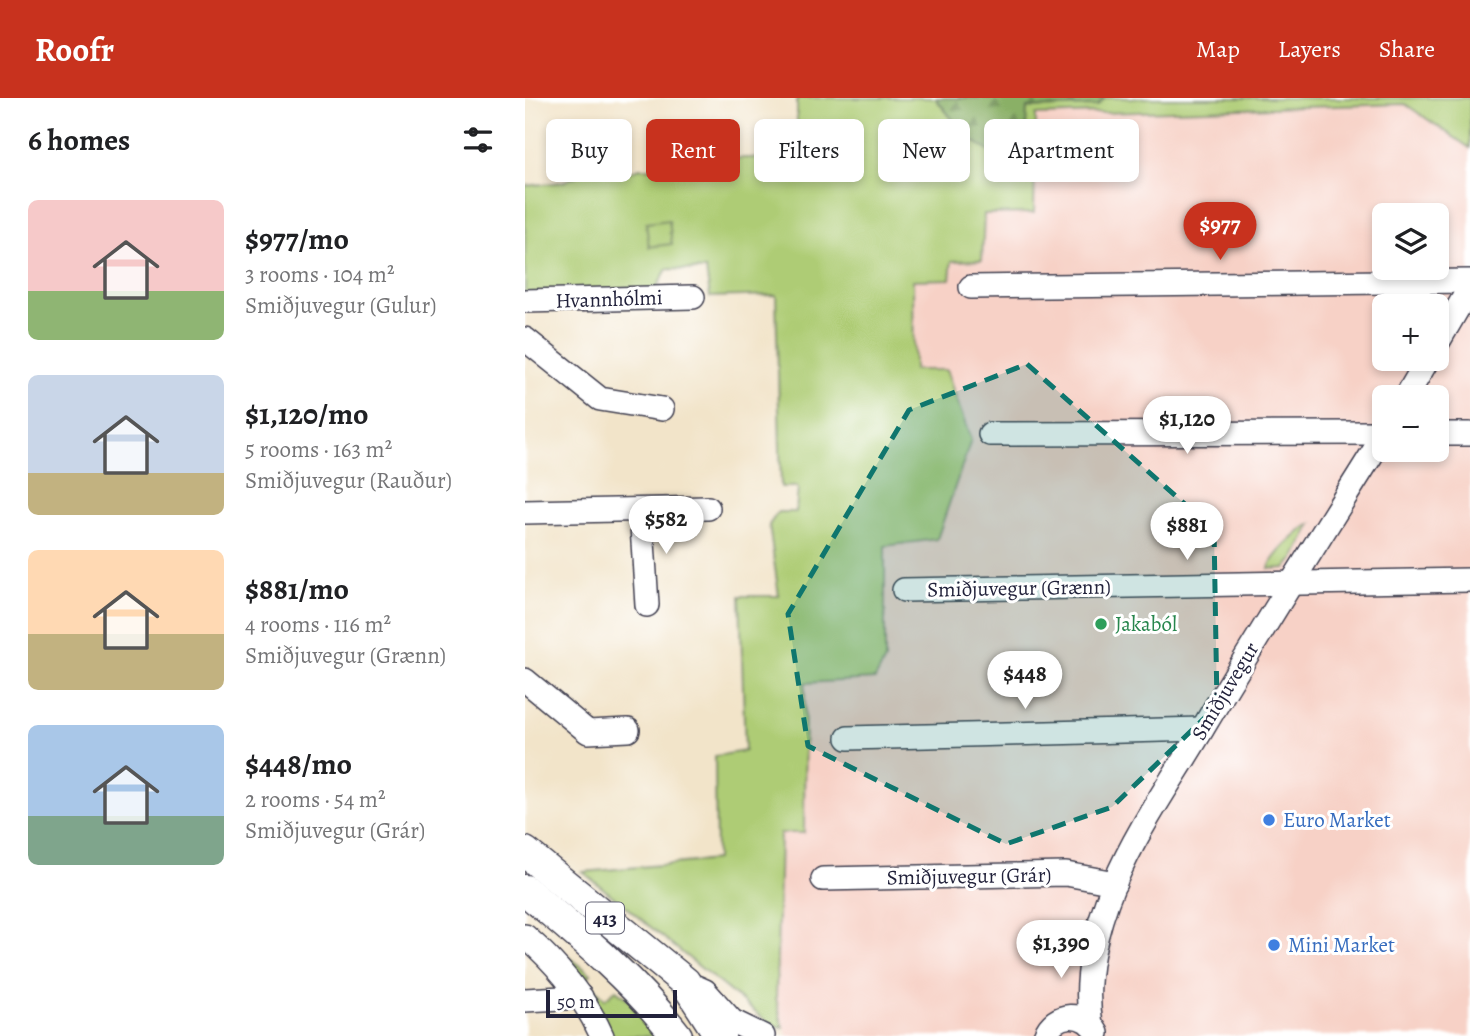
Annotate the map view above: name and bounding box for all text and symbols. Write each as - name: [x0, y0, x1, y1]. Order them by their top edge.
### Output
- text: Roofr: [35, 27, 114, 72]
- text: Map: [1196, 33, 1240, 65]
- text: Layers: [1278, 33, 1341, 65]
- text: Share: [1379, 33, 1435, 65]
- chip: Buy: [546, 119, 632, 182]
- chip: Rent: [646, 119, 740, 182]
- chip: Filters: [754, 119, 864, 182]
- chip: New: [878, 119, 970, 182]
- chip: Apartment: [984, 119, 1139, 182]
- text: 6 homes: [28, 120, 130, 160]
- icon: filters: [459, 121, 497, 159]
- pin: $977: [1179, 202, 1261, 262]
- map controls: [1372, 203, 1449, 462]
- button: layers: [1372, 203, 1449, 280]
- text: $977: [1199, 209, 1241, 240]
- text: $977/mo: [245, 219, 349, 259]
- icon: home: [84, 228, 168, 312]
- text: 3 rooms · 104 m²: [245, 259, 394, 290]
- street label: Hvannhólmi: [555, 283, 663, 315]
- text: Smiðjuvegur (Gulur): [245, 290, 437, 321]
- button: +: [1372, 294, 1449, 371]
- button: −: [1372, 385, 1449, 462]
- text: $1,120/mo: [245, 394, 369, 434]
- pin: $1,120: [1130, 396, 1244, 456]
- icon: home: [84, 403, 168, 487]
- text: $1,120: [1159, 403, 1215, 434]
- text: 5 rooms · 163 m²: [245, 434, 392, 465]
- text: Smiðjuvegur (Rauður): [245, 465, 452, 496]
- pin: $582: [625, 496, 707, 556]
- text: $582: [645, 503, 687, 534]
- pin: $881: [1146, 503, 1228, 562]
- text: $881: [1166, 509, 1208, 540]
- text: $881/mo: [245, 569, 349, 609]
- street label: Smiðjuvegur (Grænn): [927, 572, 1111, 604]
- icon: home: [84, 578, 168, 662]
- text: 4 rooms · 116 m²: [245, 609, 391, 640]
- place label: Jakaból: [1115, 610, 1177, 638]
- marker: Jakaból: [1093, 616, 1109, 632]
- street label: Smiðjuvegur: [1185, 637, 1265, 745]
- text: Smiðjuvegur (Grænn): [245, 640, 446, 671]
- pin: $448: [984, 652, 1066, 711]
- text: $448: [1003, 658, 1047, 689]
- text: $448/mo: [245, 744, 352, 784]
- icon: home: [84, 753, 168, 837]
- text: 2 rooms · 54 m²: [245, 784, 386, 815]
- place label: Euro Market: [1283, 806, 1391, 834]
- marker: Euro Market: [1261, 812, 1277, 828]
- text: Smiðjuvegur (Grár): [245, 815, 425, 846]
- street label: Smiðjuvegur (Grár): [886, 861, 1052, 891]
- road number: 413: [586, 902, 624, 933]
- pin: $1,390: [1004, 920, 1118, 980]
- text: $1,390: [1032, 927, 1090, 958]
- place label: Mini Market: [1288, 931, 1395, 959]
- marker: Mini Market: [1266, 937, 1282, 953]
- scale bar: [546, 987, 677, 1019]
- text: 50 m: [557, 989, 595, 1015]

